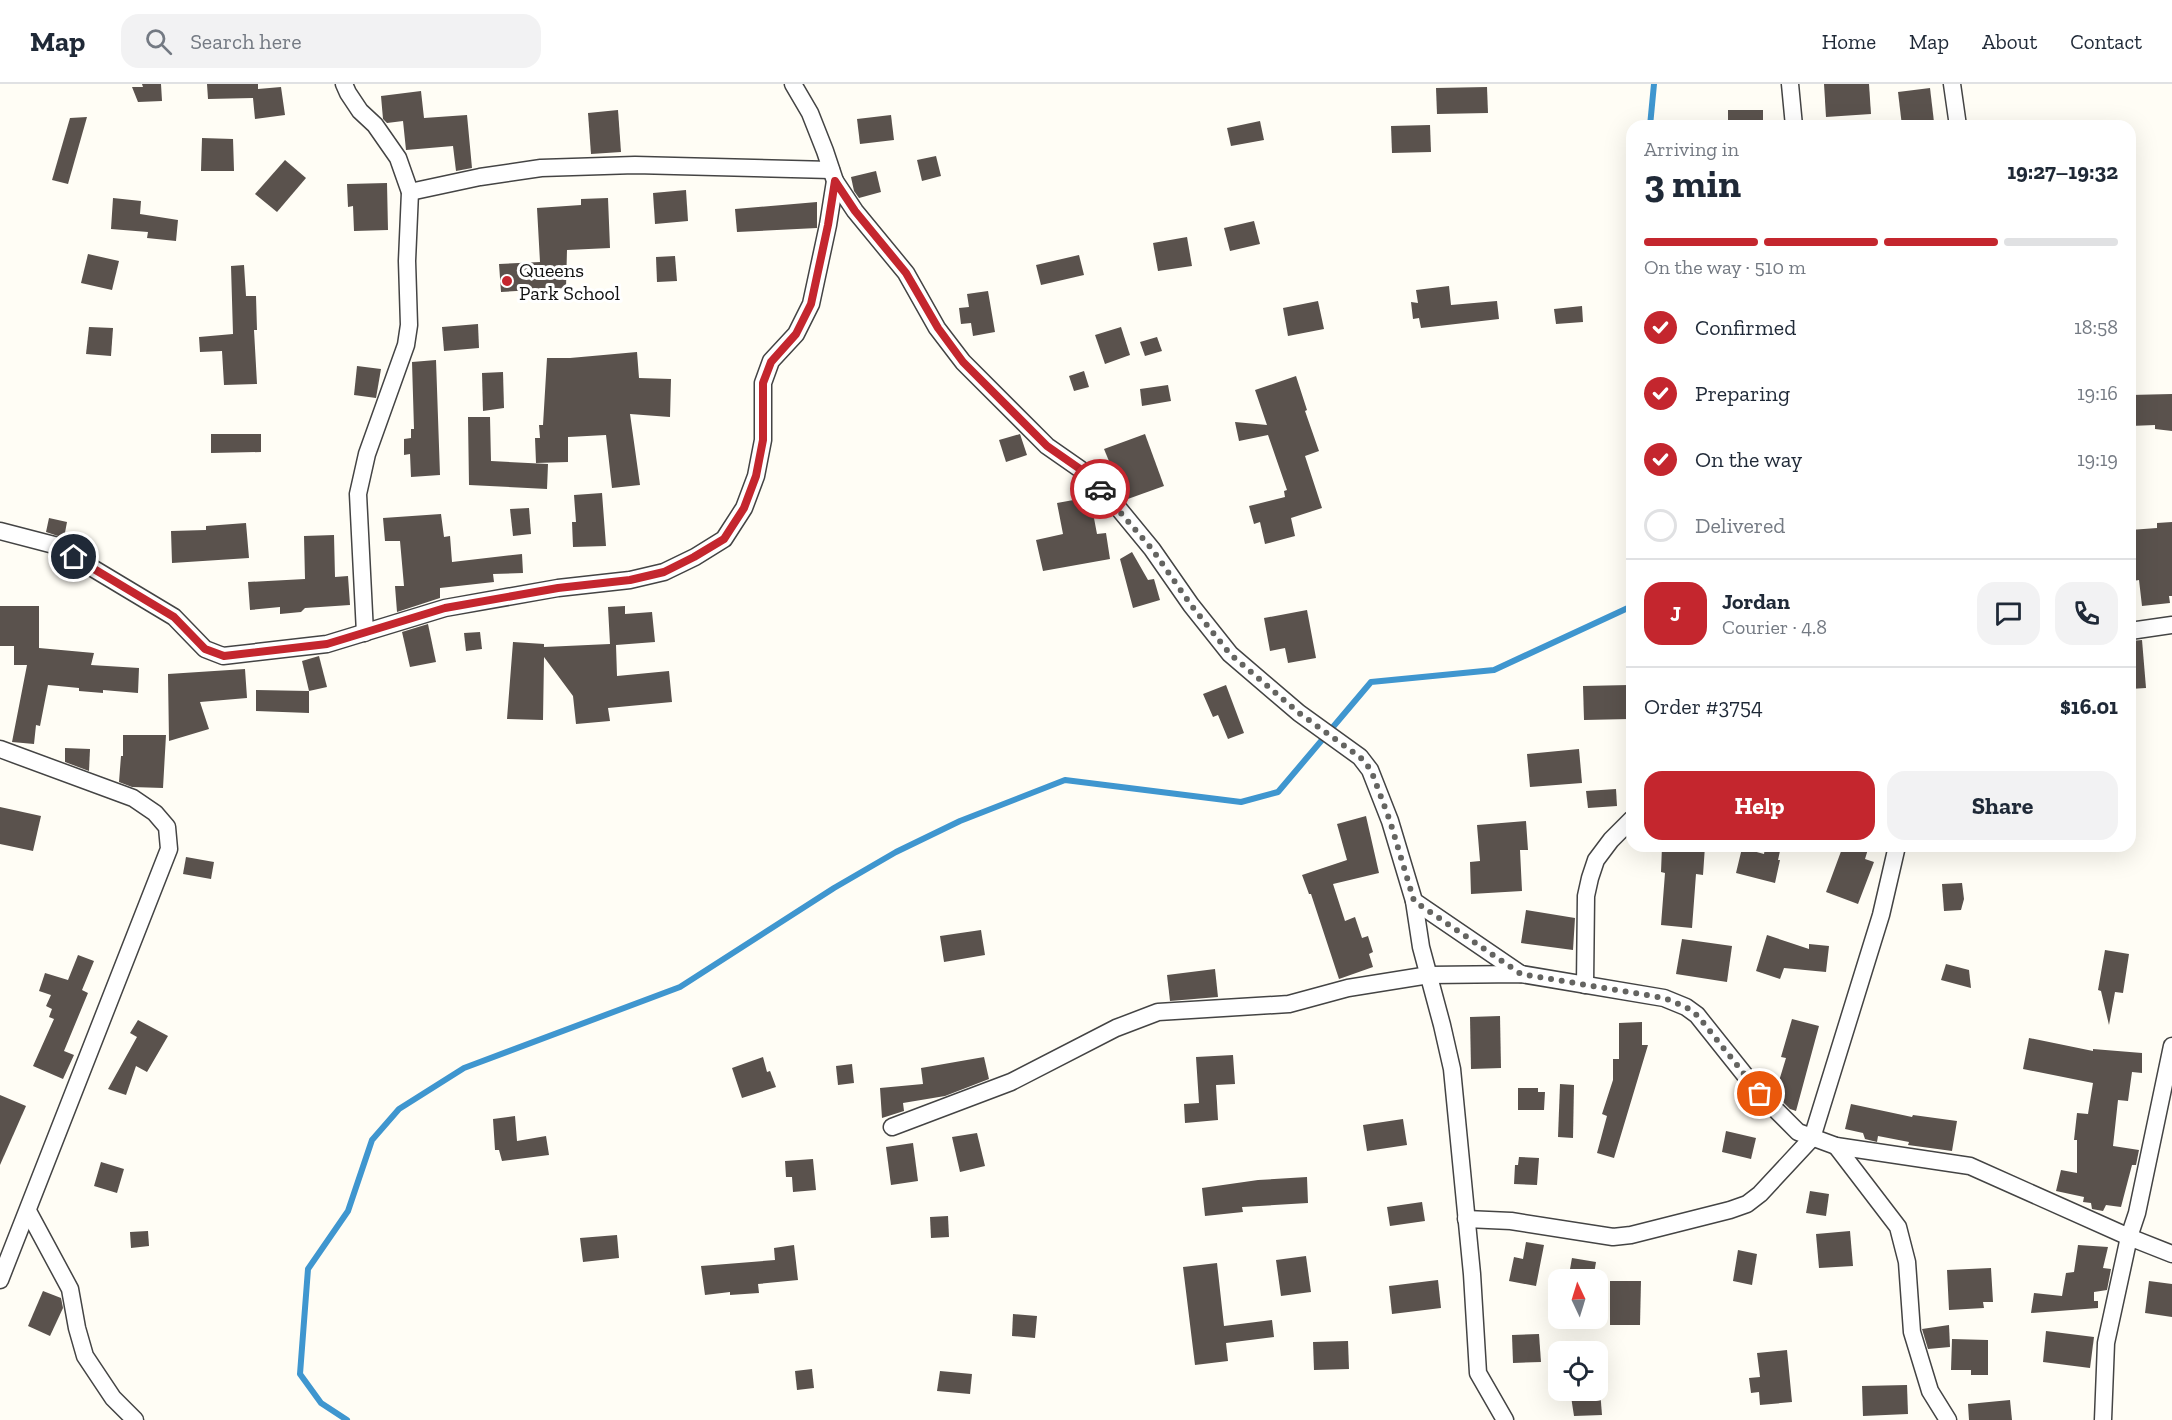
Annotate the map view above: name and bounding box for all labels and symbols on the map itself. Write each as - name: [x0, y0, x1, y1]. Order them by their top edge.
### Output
- place label: Queens Park School: [519, 258, 620, 305]
- marker: Queens Park School: [500, 274, 514, 288]
- courier: [1070, 459, 1130, 519]
- pin: [48, 531, 99, 582]
- pin: [1734, 1068, 1785, 1119]
- north arrow: [1548, 1269, 1608, 1329]

